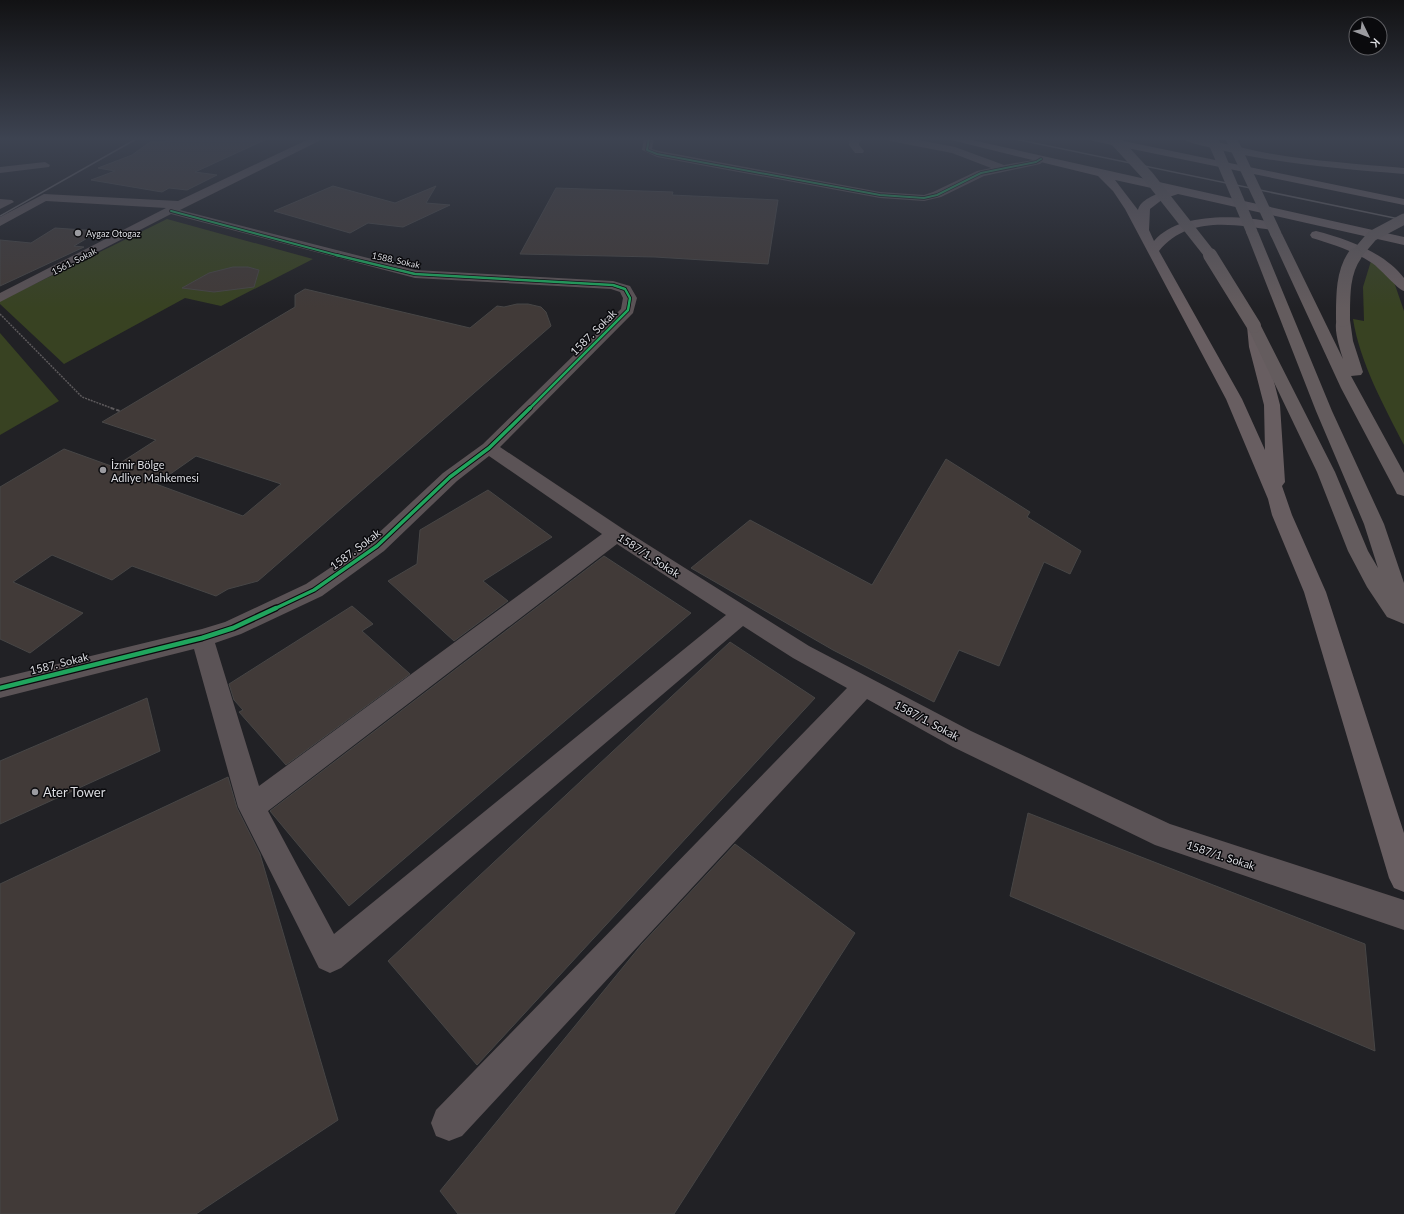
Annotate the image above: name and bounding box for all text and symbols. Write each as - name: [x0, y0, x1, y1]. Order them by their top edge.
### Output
- north arrow: [1348, 16, 1388, 56]
- text: K: [1368, 36, 1383, 51]
- marker: Aygaz Otogaz: [73, 228, 83, 238]
- place label: Aygaz Otogaz: [86, 228, 140, 239]
- street label: 1561. Sokak: [50, 245, 99, 277]
- street label: 1588. Sokak: [371, 250, 421, 271]
- street label: 1587. Sokak: [567, 306, 619, 358]
- place label: İzmir Bölge Adliye Mahkemesi: [111, 458, 199, 484]
- marker: İzmir Bölge Adliye Mahkemesi: [98, 465, 108, 475]
- street label: 1587. Sokak: [327, 526, 383, 572]
- street label: 1587/1. Sokak: [616, 530, 683, 580]
- street label: 1587. Sokak: [28, 649, 90, 677]
- street label: 1587/1. Sokak: [893, 698, 962, 743]
- place label: Ater Tower: [43, 784, 106, 800]
- marker: Ater Tower: [30, 787, 40, 797]
- street label: 1587/1. Sokak: [1185, 838, 1257, 872]

